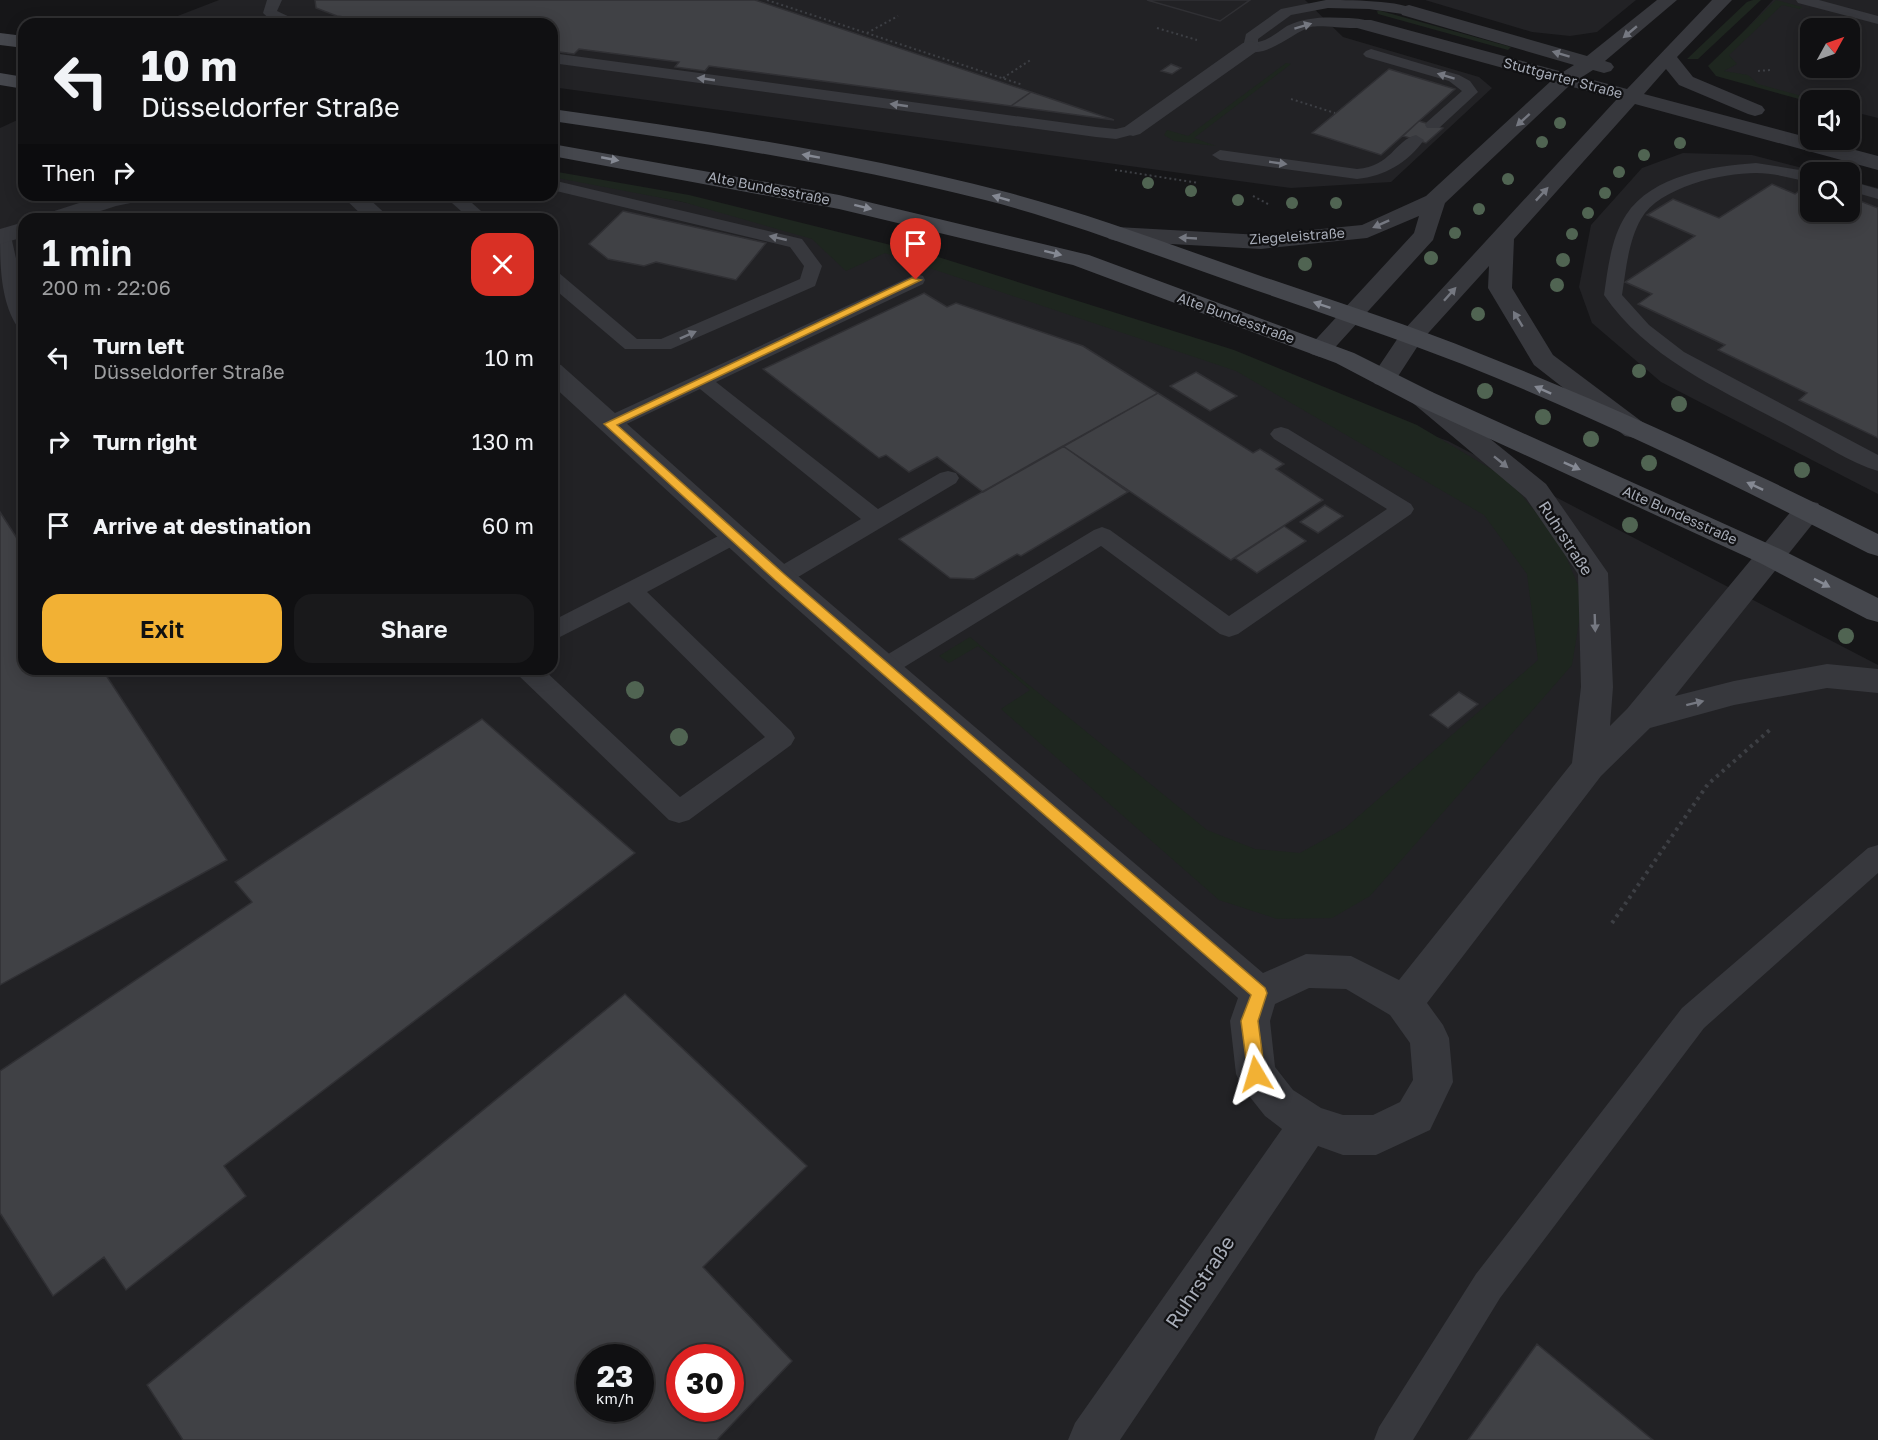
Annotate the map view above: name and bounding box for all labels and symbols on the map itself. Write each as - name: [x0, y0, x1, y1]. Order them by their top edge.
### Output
- north arrow: [1800, 18, 1860, 78]
- one-way arrow: [1294, 21, 1312, 30]
- one-way arrow: [1623, 25, 1638, 38]
- one-way arrow: [1552, 49, 1570, 58]
- street label: Stuttgarter Straße: [1502, 53, 1624, 102]
- one-way arrow: [1436, 71, 1454, 80]
- one-way arrow: [696, 74, 715, 84]
- one-way arrow: [890, 101, 909, 110]
- one-way arrow: [1515, 113, 1530, 127]
- one-way arrow: [801, 151, 820, 160]
- one-way arrow: [600, 155, 619, 164]
- one-way arrow: [1269, 158, 1288, 168]
- street label: Alte Bundesstraße: [707, 167, 831, 208]
- one-way arrow: [1535, 186, 1549, 201]
- one-way arrow: [992, 193, 1010, 202]
- one-way arrow: [854, 203, 872, 213]
- pin: [890, 218, 941, 280]
- one-way arrow: [1372, 220, 1389, 229]
- street label: Ziegeleistraße: [1249, 224, 1345, 247]
- one-way arrow: [769, 233, 787, 243]
- one-way arrow: [1178, 233, 1197, 242]
- one-way arrow: [1043, 249, 1062, 259]
- one-way arrow: [1443, 287, 1456, 302]
- street label: Alte Bundesstraße: [1175, 288, 1297, 347]
- one-way arrow: [1312, 300, 1330, 310]
- one-way arrow: [1513, 311, 1524, 327]
- one-way arrow: [680, 330, 697, 339]
- one-way arrow: [1534, 384, 1552, 394]
- one-way arrow: [1493, 455, 1508, 468]
- one-way arrow: [1563, 462, 1580, 471]
- one-way arrow: [1747, 481, 1764, 490]
- street label: Alte Bundesstraße: [1620, 482, 1740, 547]
- street label: Ruhrstraße: [1534, 497, 1598, 579]
- one-way arrow: [1813, 578, 1830, 587]
- one-way arrow: [1590, 613, 1599, 632]
- one-way arrow: [1686, 698, 1704, 707]
- position arrow: [1224, 1042, 1288, 1106]
- street label: Ruhrstraße: [1160, 1231, 1239, 1332]
- speed limit sign: 30: [666, 1344, 744, 1422]

